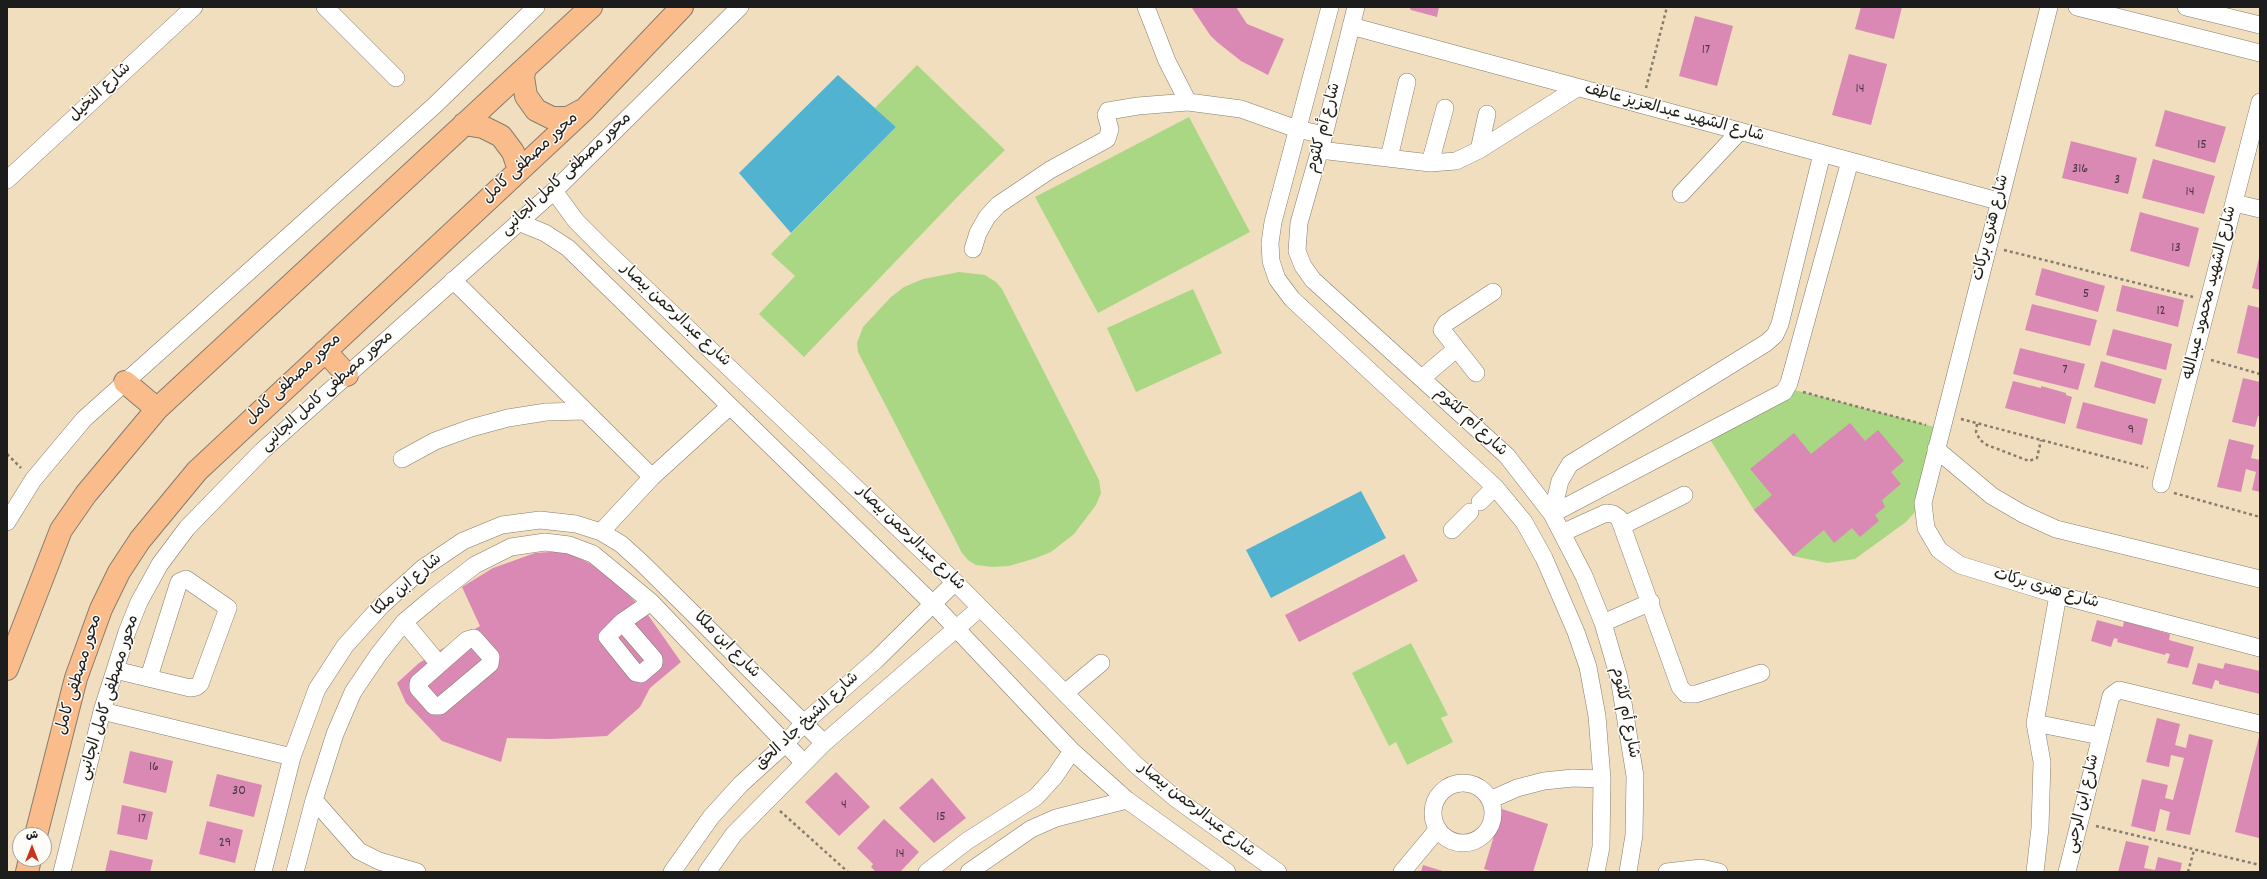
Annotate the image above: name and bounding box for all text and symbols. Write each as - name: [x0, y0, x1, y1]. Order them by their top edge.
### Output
- house number: 17: [1702, 43, 1710, 59]
- street label: شارع النخيل: [66, 59, 136, 127]
- street label: شارع أم كلثوم: [1304, 81, 1346, 175]
- street label: شارع الشهيد عبدالعزيز عاطف: [1582, 81, 1766, 147]
- house number: 14: [1856, 82, 1864, 98]
- street label: محور مصطفى كامل الجانبى: [498, 109, 636, 241]
- street label: محور مصطفى كامل: [479, 110, 583, 208]
- house number: 15: [2197, 138, 2207, 154]
- house number: 316: [2072, 162, 2088, 178]
- street label: شارع هنرى بركات: [1970, 173, 2014, 283]
- house number: 3: [2114, 173, 2120, 189]
- house number: 14: [2186, 185, 2194, 201]
- street label: شارع الشهيد محمود عبدالله: [2180, 204, 2242, 382]
- house number: 13: [2171, 241, 2181, 257]
- street label: شارع عبدالرحمن بيصار: [616, 260, 734, 372]
- house number: 5: [2083, 287, 2089, 303]
- house number: 12: [2156, 304, 2166, 320]
- street label: محور مصطفى كامل الجانبى: [258, 327, 398, 457]
- street label: محور مصطفى كامل: [242, 331, 346, 429]
- house number: 7: [2062, 363, 2068, 379]
- street label: شارع أم كلثوم: [1430, 384, 1510, 462]
- house number: 9: [2128, 423, 2134, 439]
- street label: شارع عبدالرحمن بيصار: [852, 482, 968, 596]
- street label: شارع ابن ملكا: [369, 551, 447, 621]
- street label: شارع هنرى بركات: [1991, 566, 2101, 614]
- street label: شارع ابن ملكا: [689, 609, 763, 683]
- street label: محور مصطفى كامل: [53, 613, 107, 737]
- street label: محور مصطفى كامل الجانبى: [76, 613, 144, 783]
- street label: شارع أم كلثوم: [1606, 666, 1642, 760]
- street label: شارع الشيخ جاد الحق: [752, 669, 864, 775]
- street label: شارع ابن الرحبى: [2063, 752, 2105, 856]
- street label: شارع عبدالرحمن بيصار: [1134, 759, 1258, 863]
- house number: 16: [149, 760, 159, 776]
- house number: 30: [232, 784, 246, 800]
- house number: 4: [841, 798, 847, 814]
- house number: 15: [936, 810, 946, 826]
- house number: 17: [138, 812, 146, 828]
- north arrow: [12, 827, 52, 867]
- text: ش: [26, 828, 38, 844]
- house number: 29: [219, 836, 231, 852]
- house number: 14: [896, 847, 904, 863]

